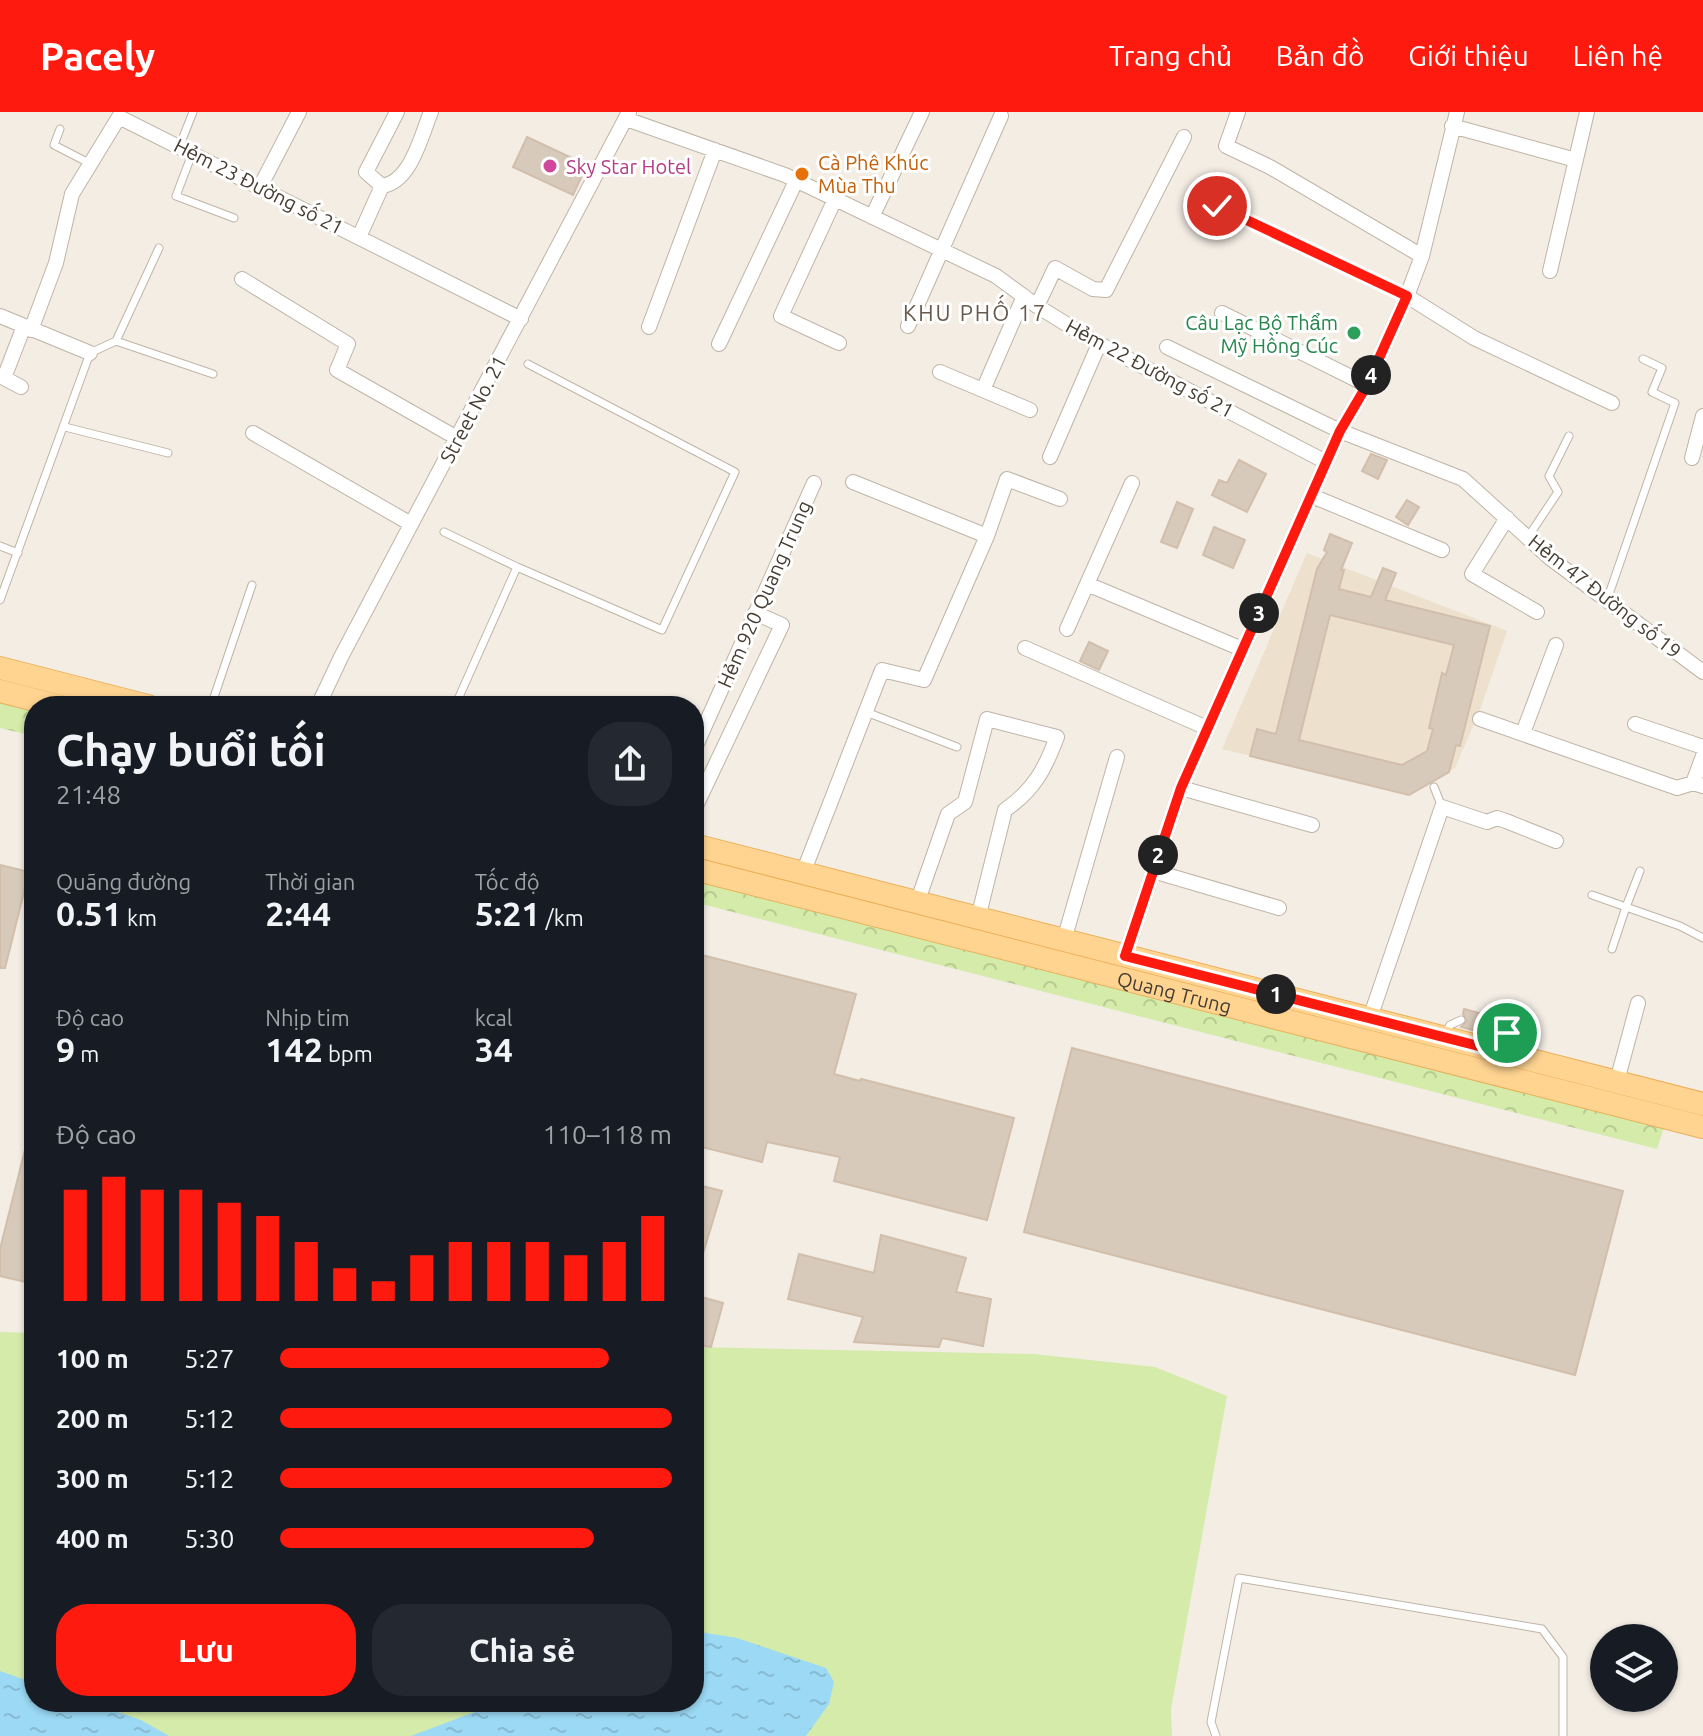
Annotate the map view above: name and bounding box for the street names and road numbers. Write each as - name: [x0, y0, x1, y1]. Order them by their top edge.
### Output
- street label: Hẻm 23 Đường số 21: [170, 131, 349, 239]
- street label: Hẻm 22 Đường số 21: [1062, 311, 1239, 422]
- street label: Street No. 21: [435, 351, 511, 467]
- street label: Hẻm 920 Quang Trung: [712, 497, 816, 691]
- street label: Hẻm 47 Đường số 19: [1524, 527, 1688, 663]
- street label: Quang Trung: [1115, 966, 1234, 1018]

